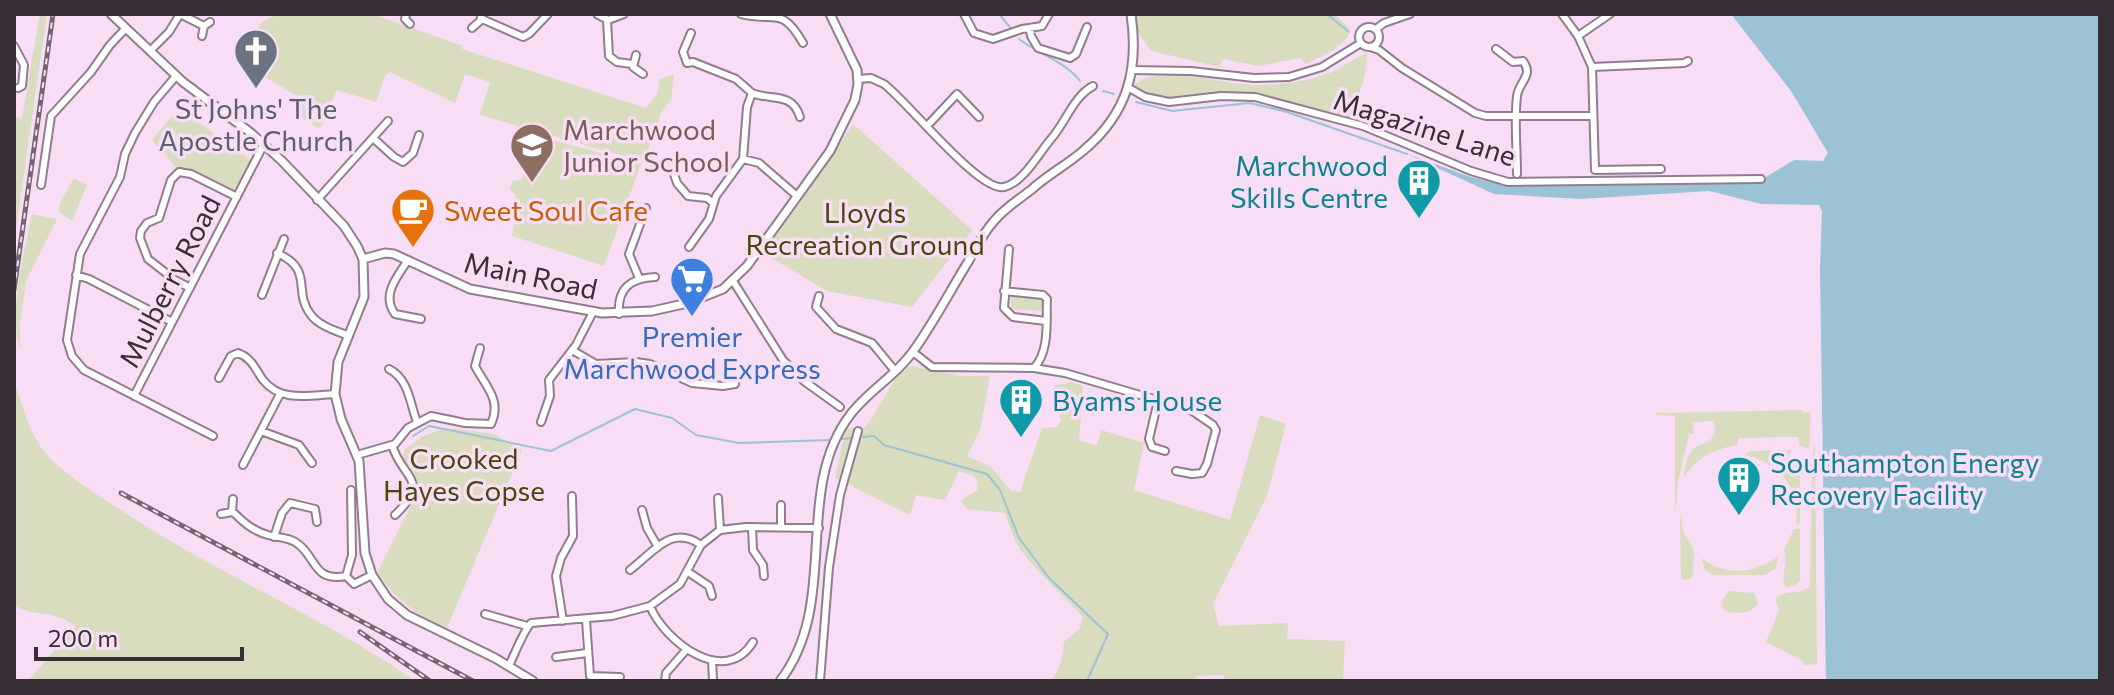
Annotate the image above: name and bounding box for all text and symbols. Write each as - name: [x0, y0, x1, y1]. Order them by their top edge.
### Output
- church icon: St Johns' The Apostle Church: [232, 27, 280, 90]
- street label: Magazine Lane: [1330, 82, 1520, 172]
- place label: St Johns' The Apostle Church: [158, 91, 354, 157]
- place label: Marchwood Junior School: [563, 112, 730, 178]
- school or university icon: Marchwood Junior School: [508, 121, 556, 184]
- place label: Marchwood Skills Centre: [1230, 148, 1388, 214]
- building icon: Marchwood Skills Centre: [1395, 157, 1443, 220]
- cafe icon: Sweet Soul Cafe: [389, 186, 437, 249]
- street label: Mulberry Road: [111, 189, 227, 373]
- place label: Sweet Soul Cafe: [444, 193, 648, 227]
- park label: Lloyds Recreation Ground: [745, 195, 985, 261]
- street label: Main Road: [461, 244, 601, 306]
- supermarket icon: Premier Marchwood Express: [668, 255, 716, 318]
- place label: Premier Marchwood Express: [563, 319, 821, 385]
- building icon: Byams House: [997, 376, 1045, 439]
- place label: Byams House: [1052, 383, 1222, 417]
- park label: Crooked Hayes Copse: [383, 441, 545, 507]
- place label: Southampton Energy Recovery Facility: [1770, 445, 2039, 511]
- building icon: Southampton Energy Recovery Facility: [1715, 454, 1763, 517]
- scale bar: [36, 611, 242, 661]
- text: 200 m: [48, 623, 118, 652]

